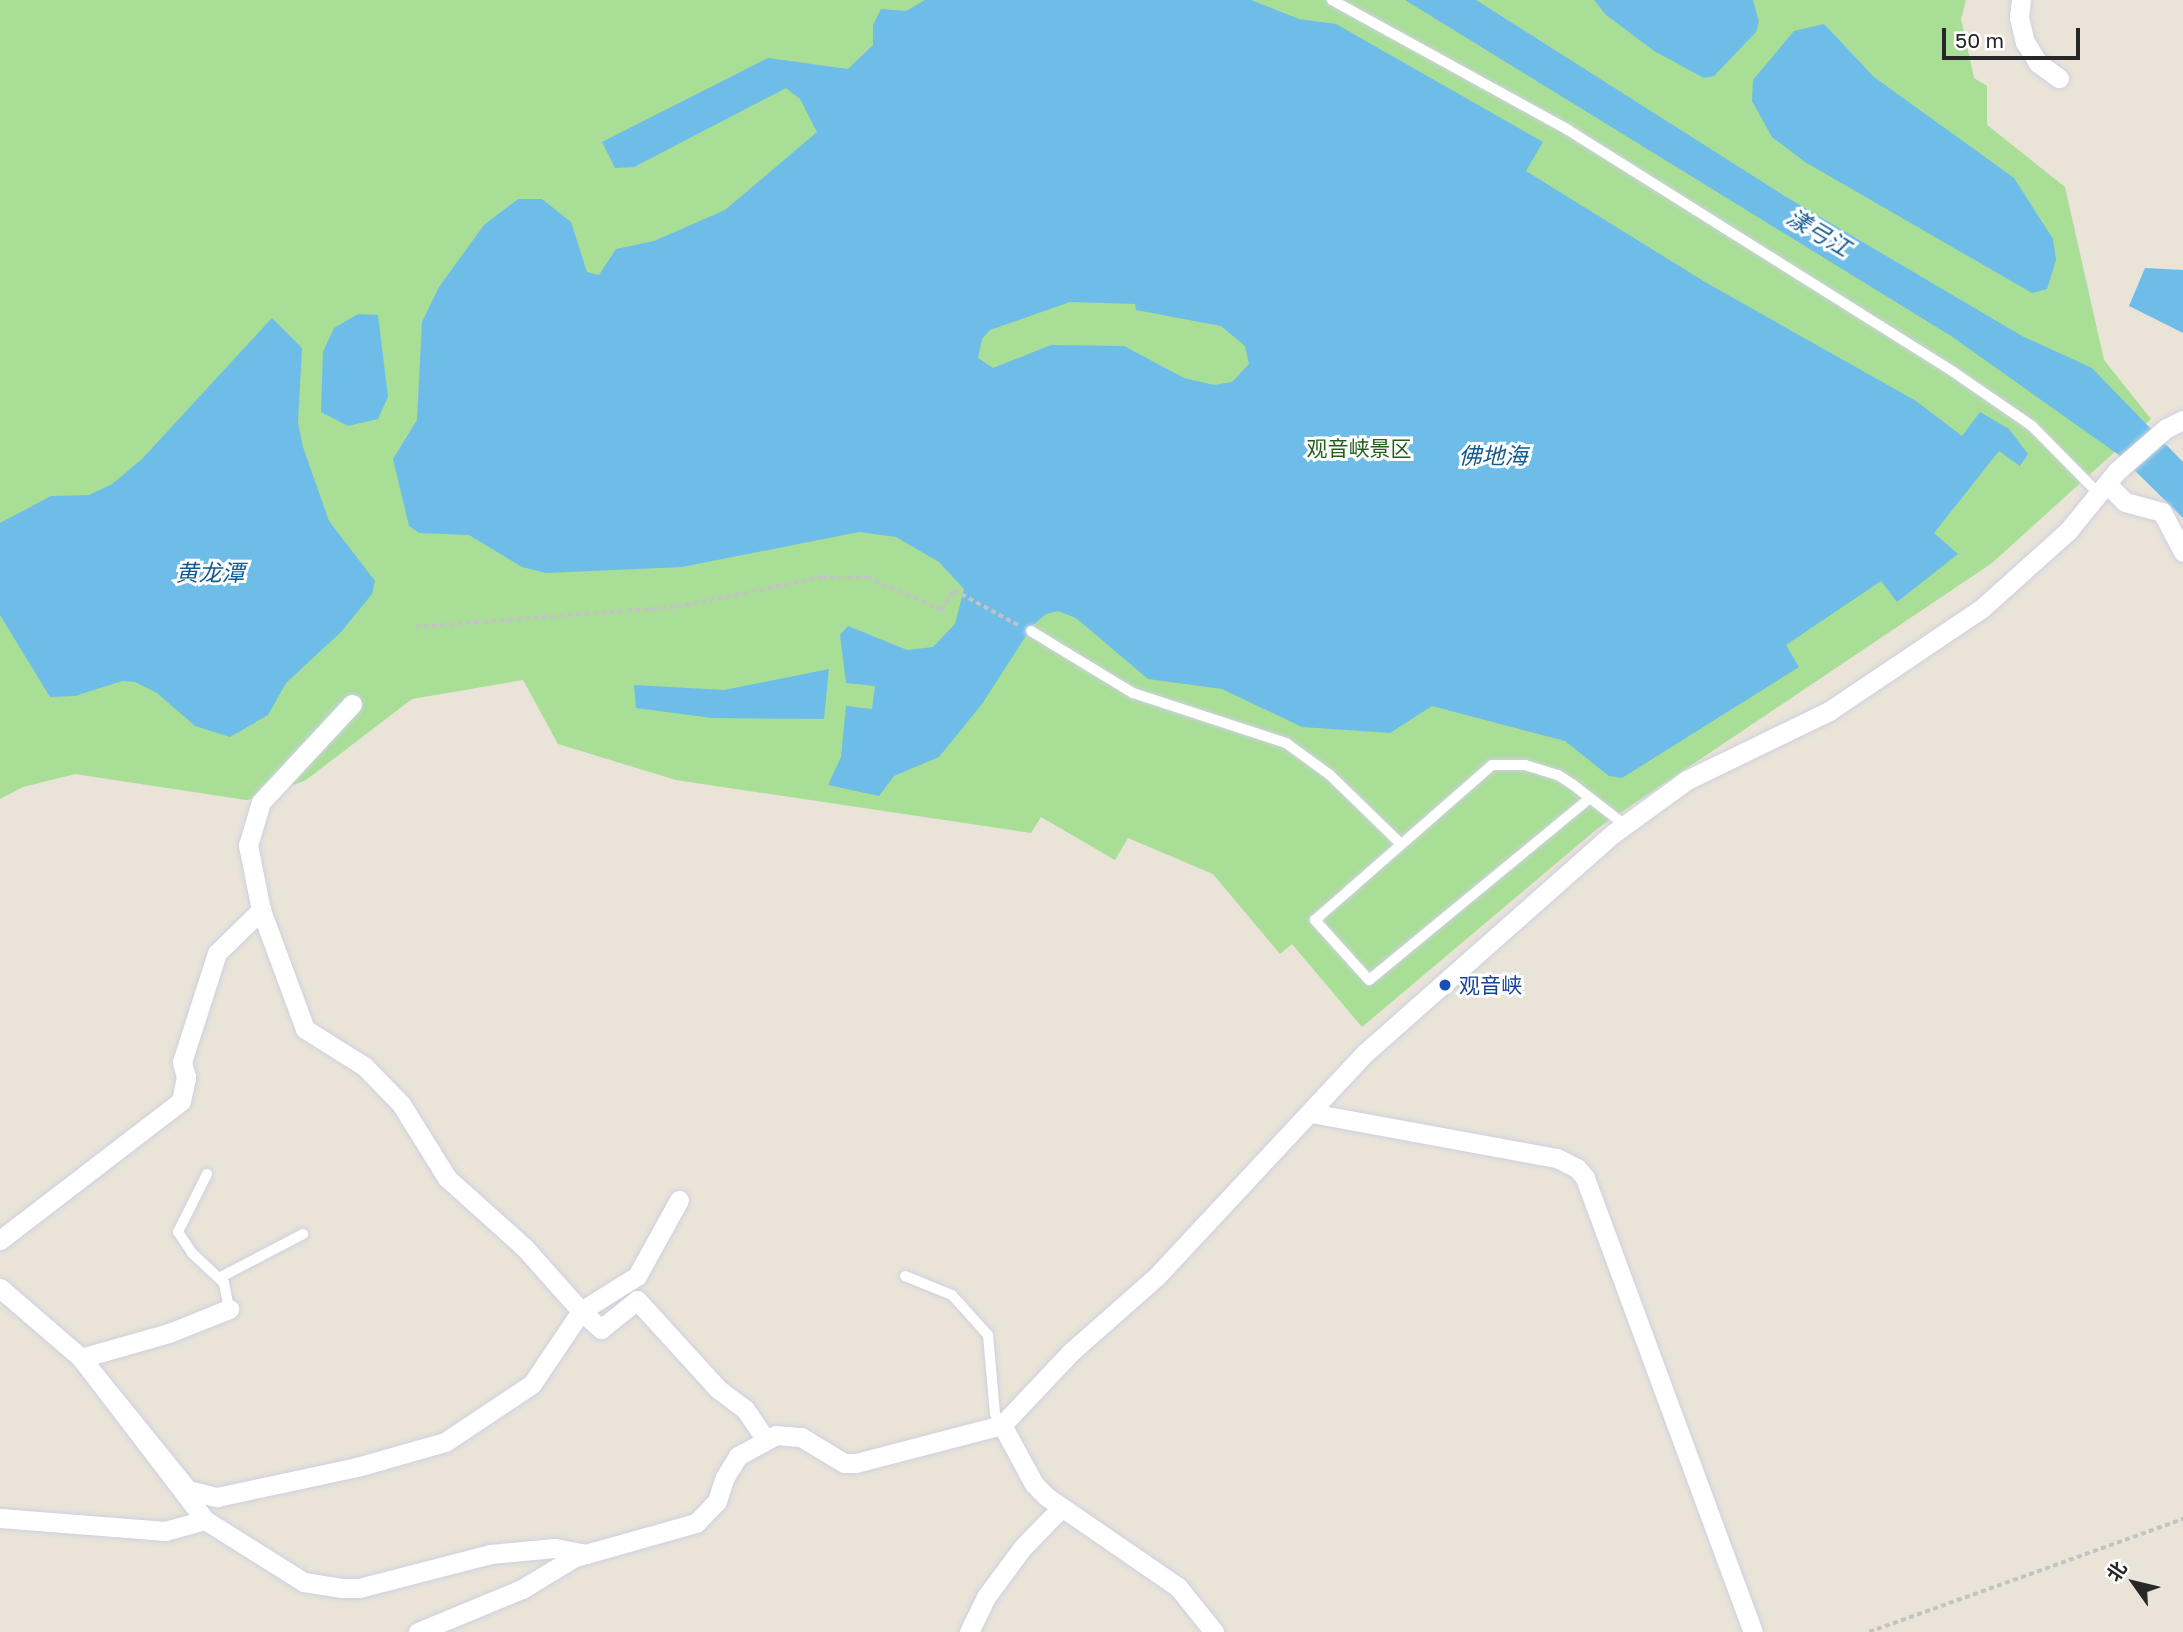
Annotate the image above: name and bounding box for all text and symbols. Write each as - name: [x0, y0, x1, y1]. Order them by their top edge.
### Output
- scale bar: [1945, 14, 2083, 58]
- text: 50 m: [1955, 27, 2004, 53]
- water label: 漾弓江: [1782, 202, 1856, 262]
- park label: 观音峡景区: [1307, 435, 1411, 461]
- water label: 佛地海: [1459, 441, 1527, 469]
- water label: 黄龙潭: [176, 558, 244, 586]
- place label: 观音峡: [1459, 972, 1522, 998]
- marker: 观音峡: [1437, 977, 1453, 993]
- north arrow: [2099, 1548, 2169, 1618]
- text: 北: [2101, 1557, 2131, 1585]

